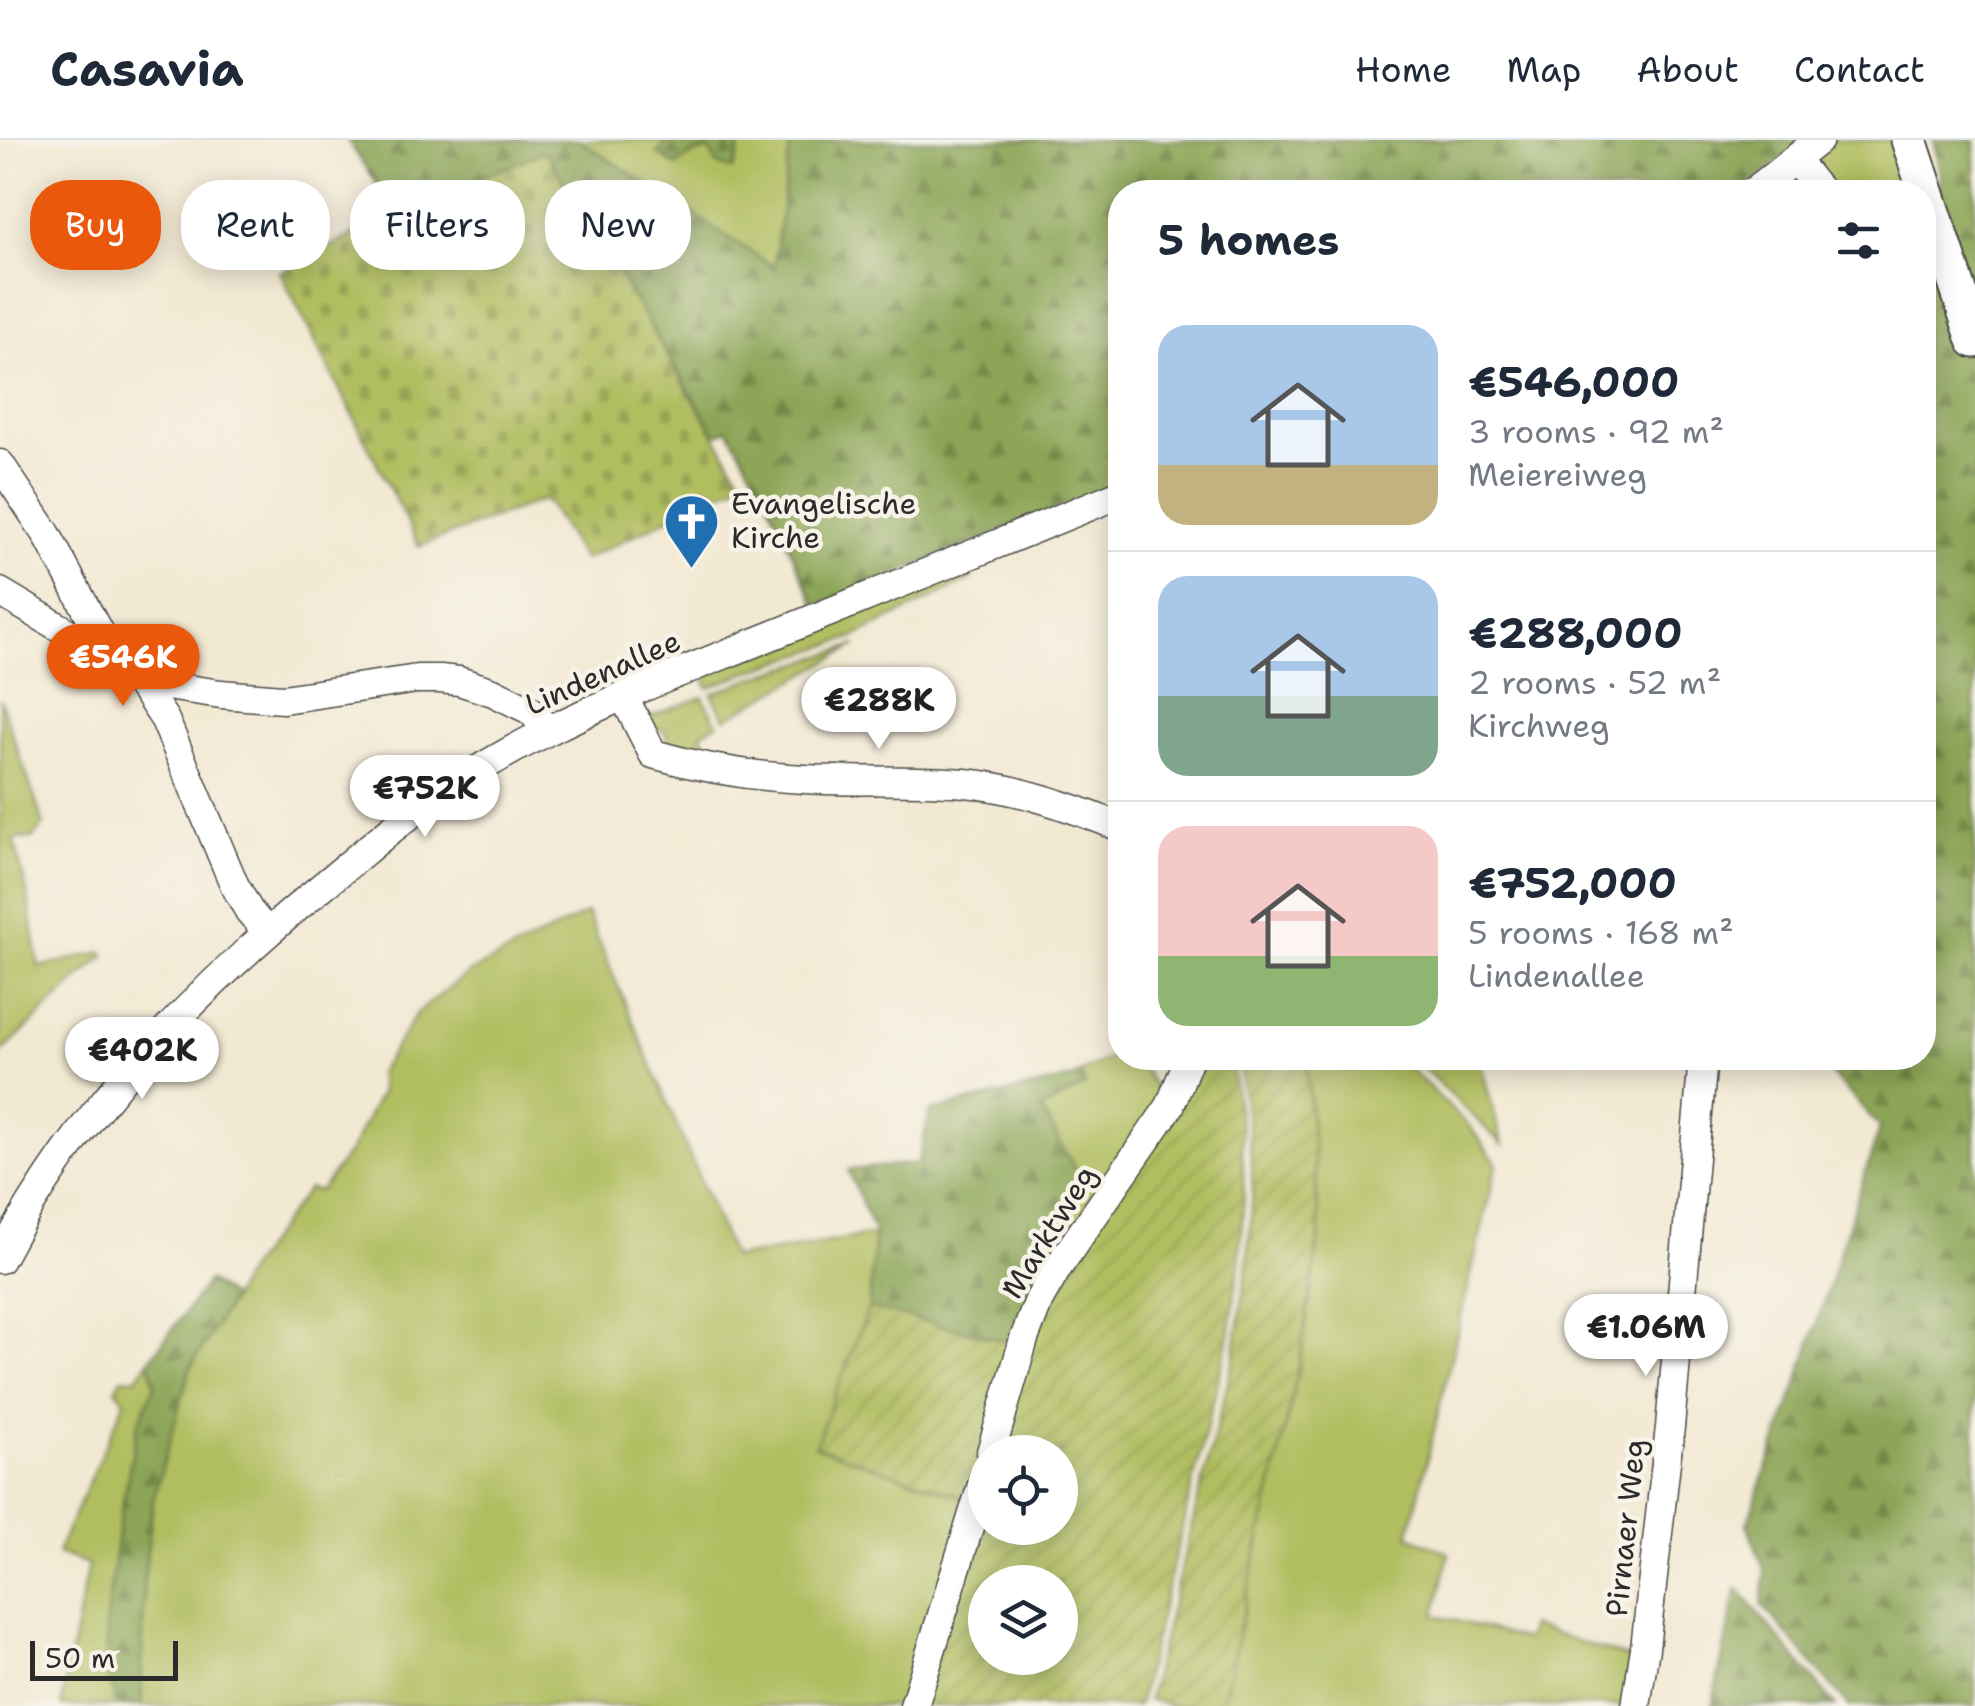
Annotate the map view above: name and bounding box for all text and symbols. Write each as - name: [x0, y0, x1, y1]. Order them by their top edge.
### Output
- text: Casavia: [50, 37, 244, 101]
- text: Home: [1355, 46, 1451, 93]
- text: Map: [1506, 46, 1581, 93]
- text: About: [1636, 46, 1739, 93]
- text: Contact: [1794, 46, 1925, 93]
- chip: Buy: [30, 180, 161, 270]
- chip: Rent: [181, 180, 330, 270]
- chip: Filters: [350, 180, 525, 270]
- chip: New: [545, 180, 691, 270]
- text: 5 homes: [1158, 212, 1339, 268]
- icon: filters: [1831, 213, 1886, 268]
- text: €546,000: [1468, 354, 1679, 410]
- icon: home: [1238, 365, 1358, 485]
- text: 3 rooms · 92 m²: [1468, 410, 1724, 453]
- text: Meiereiweg: [1468, 453, 1647, 496]
- place label: Evangelische Kirche: [731, 483, 916, 558]
- church icon: Evangelische Kirche: [662, 491, 722, 570]
- text: €288,000: [1468, 605, 1683, 661]
- icon: home: [1238, 616, 1358, 736]
- street label: Lindenallee: [519, 620, 687, 725]
- pin: €546K: [53, 624, 193, 709]
- text: €546K: [69, 635, 177, 678]
- text: 2 rooms · 52 m²: [1468, 661, 1721, 704]
- pin: €288K: [809, 667, 949, 752]
- text: €288K: [823, 678, 935, 721]
- text: Kirchweg: [1468, 704, 1610, 747]
- pin: €752K: [355, 755, 495, 840]
- text: €752K: [372, 766, 478, 809]
- text: €752,000: [1468, 855, 1677, 911]
- icon: home: [1238, 866, 1358, 986]
- text: 5 rooms · 168 m²: [1468, 911, 1734, 954]
- text: Lindenallee: [1468, 954, 1645, 997]
- pin: €402K: [72, 1017, 212, 1102]
- text: €402K: [87, 1028, 197, 1071]
- street label: Marktweg: [991, 1157, 1106, 1306]
- pin: €1.06M: [1565, 1294, 1727, 1379]
- text: €1.06M: [1586, 1305, 1706, 1348]
- map controls: [968, 1435, 1078, 1675]
- button: locate: [968, 1435, 1078, 1545]
- street label: Pirnaer Weg: [1596, 1437, 1655, 1619]
- button: layers: [968, 1565, 1078, 1675]
- scale bar: [30, 1636, 178, 1680]
- text: 50 m: [45, 1639, 115, 1677]

